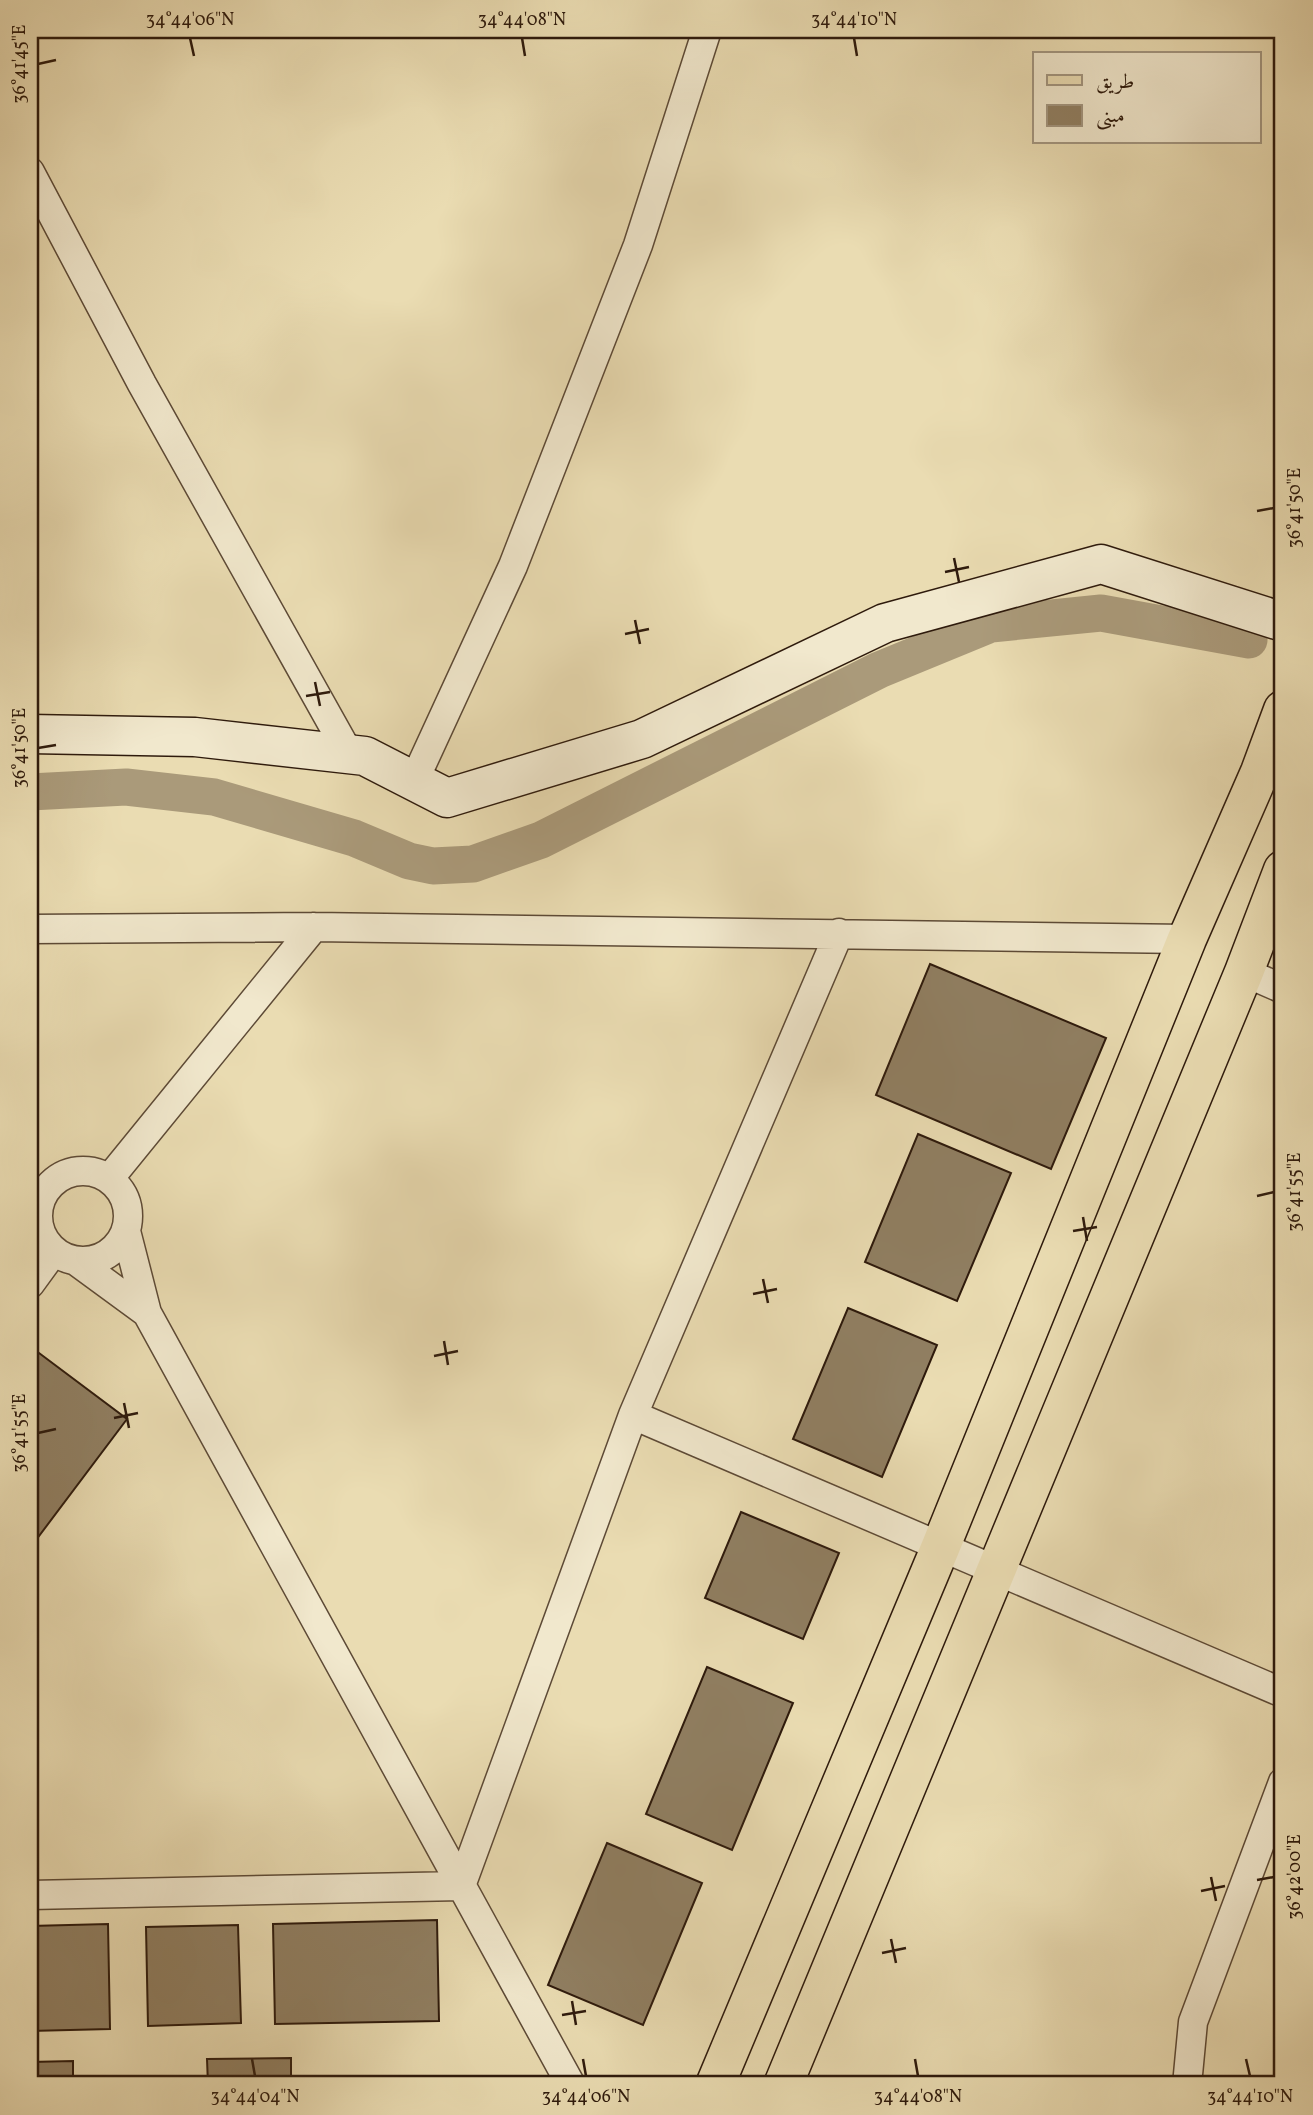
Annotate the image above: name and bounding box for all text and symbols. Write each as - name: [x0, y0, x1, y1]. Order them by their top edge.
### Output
- text: 34°44'06"N: [146, 8, 234, 33]
- text: 34°44'08"N: [478, 8, 566, 33]
- text: 34°44'10"N: [811, 8, 897, 33]
- text: 36°41'45"E: [8, 24, 33, 104]
- legend: [1033, 52, 1260, 144]
- text: طريق: [1096, 68, 1134, 97]
- text: مبنى: [1096, 102, 1125, 131]
- text: 36°41'50"E: [1283, 467, 1308, 548]
- text: 36°41'50"E: [8, 707, 33, 788]
- text: 36°41'55"E: [1283, 1152, 1308, 1232]
- text: 36°41'55"E: [8, 1393, 33, 1473]
- text: 36°42'00"E: [1283, 1834, 1308, 1920]
- text: 34°44'04"N: [211, 2085, 300, 2110]
- text: 34°44'06"N: [542, 2085, 630, 2110]
- text: 34°44'08"N: [874, 2085, 962, 2110]
- text: 34°44'10"N: [1207, 2085, 1293, 2110]

